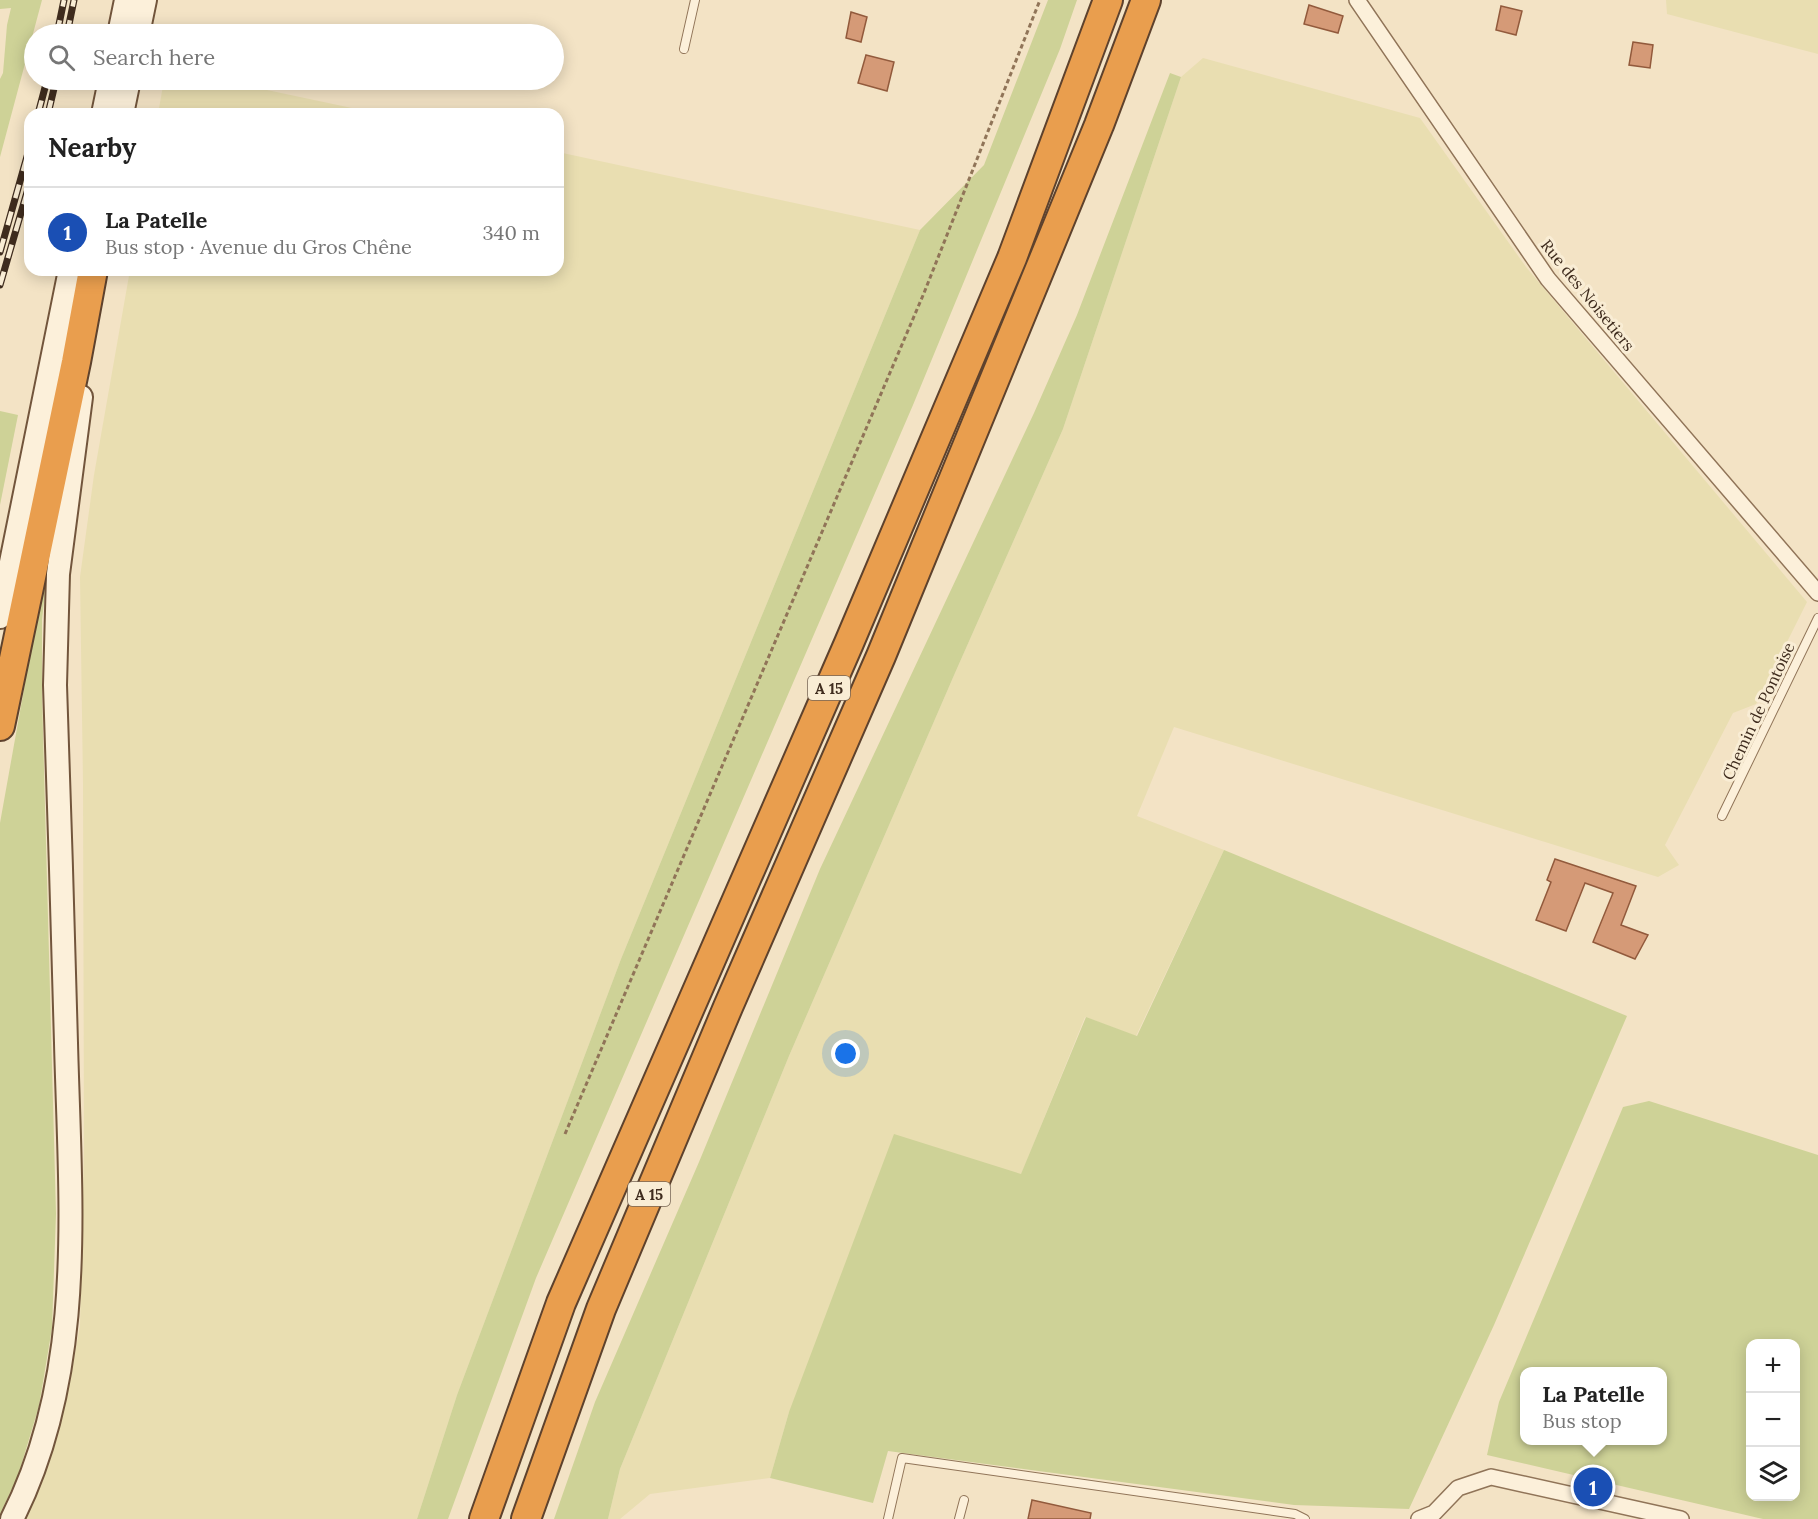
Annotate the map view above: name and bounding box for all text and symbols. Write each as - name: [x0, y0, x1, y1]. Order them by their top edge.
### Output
- search box: [24, 24, 564, 90]
- icon: search: [45, 41, 78, 74]
- text: Search here: [93, 43, 215, 71]
- text: Nearby: [48, 131, 136, 164]
- text: La Patelle: [105, 206, 207, 234]
- text: 1: [63, 220, 72, 245]
- text: 340 m: [482, 220, 540, 245]
- text: Bus stop · Avenue du Gros Chêne: [105, 234, 412, 259]
- street label: Rue des Noisetiers: [1537, 235, 1639, 355]
- street label: Chemin de Pontoise: [1717, 639, 1799, 783]
- road number: A 15: [808, 676, 850, 700]
- your location: [831, 1039, 860, 1068]
- road number: A 15: [628, 1182, 670, 1206]
- map controls: [1746, 1339, 1800, 1501]
- button: +: [1746, 1339, 1800, 1393]
- popup: [1520, 1367, 1667, 1445]
- text: La Patelle: [1542, 1380, 1645, 1408]
- button: −: [1746, 1393, 1800, 1447]
- text: Bus stop: [1542, 1408, 1622, 1433]
- button: layers: [1746, 1447, 1800, 1501]
- pin: 1: [1574, 1464, 1612, 1510]

